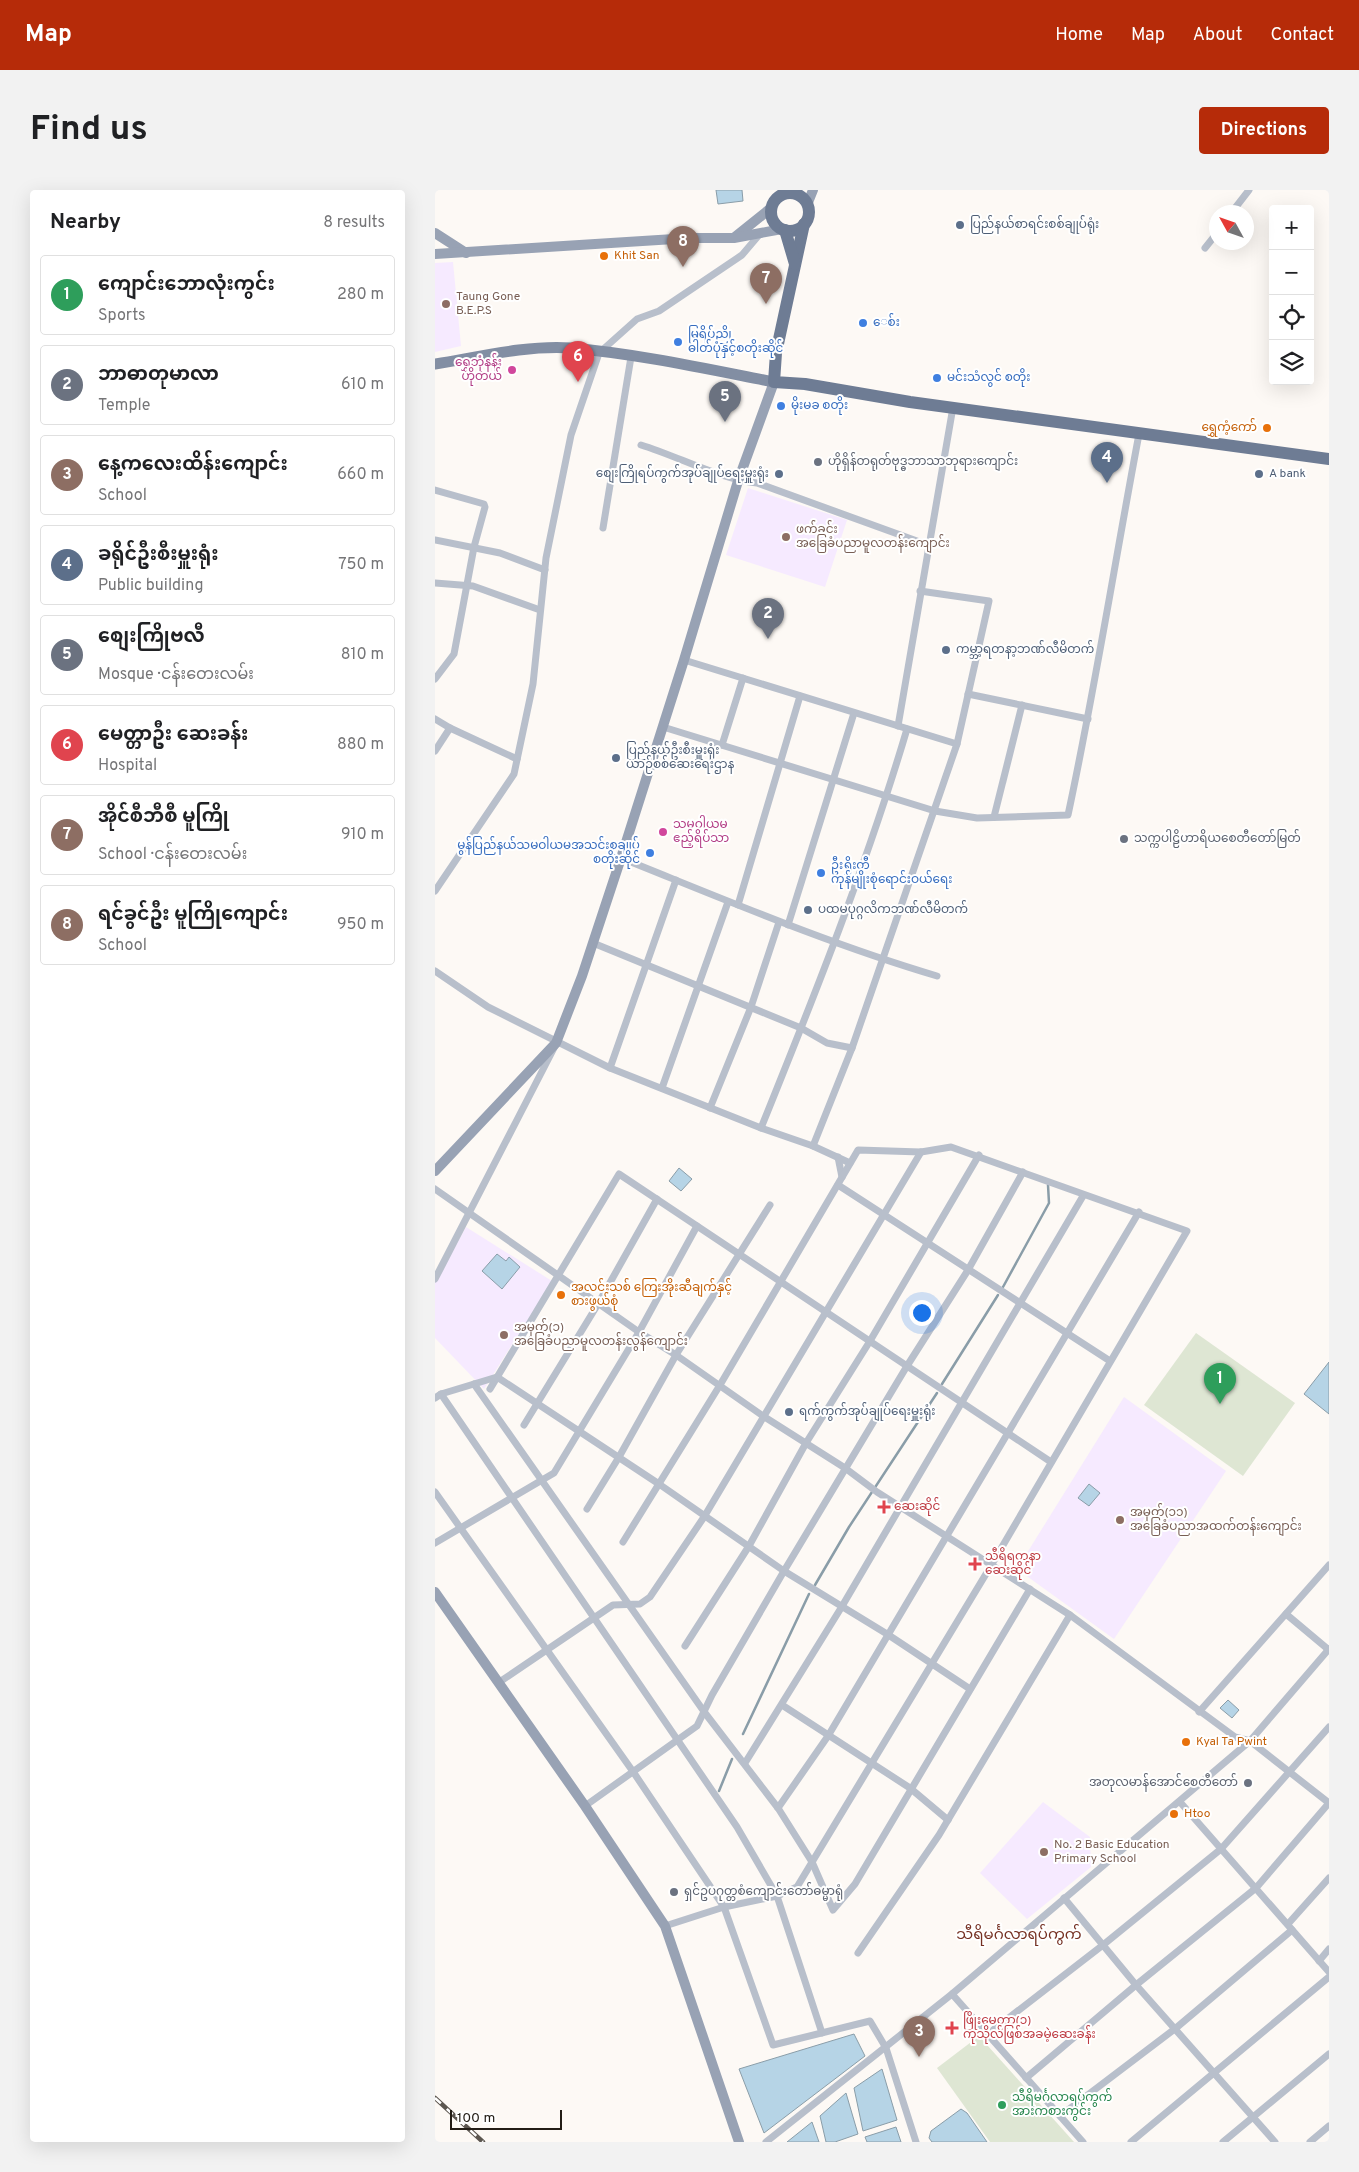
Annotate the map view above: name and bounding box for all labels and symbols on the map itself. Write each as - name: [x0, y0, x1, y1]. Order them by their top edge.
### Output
- north arrow: [1209, 205, 1254, 250]
- place label: ပြည်နယ်စာရင်းစစ်ချုပ်ရုံး: [970, 215, 1099, 234]
- marker: ပြည်နယ်စာရင်းစစ်ချုပ်ရုံး: [954, 219, 966, 231]
- pin: 8: [667, 226, 699, 267]
- place label: Khit San: [614, 248, 660, 264]
- marker: Khit San: [598, 250, 610, 262]
- pin: 7: [750, 263, 782, 304]
- place label: Taung Gone B.E.P.S: [456, 289, 520, 319]
- marker: Taung Gone B.E.P.S: [440, 298, 452, 310]
- place label: ေစ်း: [873, 313, 900, 331]
- marker: ေစ်း: [857, 317, 869, 329]
- place label: မြရိပ်ညို ဓါတ်ပုံနှင့်စတိုးဆိုင်: [688, 325, 784, 358]
- marker: မြရိပ်ညို ဓါတ်ပုံနှင့်စတိုးဆိုင်: [672, 336, 684, 348]
- pin: 6: [562, 341, 594, 382]
- place label: ရွှေဘုံနန်း ဟိုတယ်: [455, 353, 502, 386]
- marker: ရွှေဘုံနန်း ဟိုတယ်: [506, 364, 518, 376]
- place label: မင်းသံလွင် စတိုး: [947, 368, 1030, 387]
- marker: မင်းသံလွင် စတိုး: [931, 372, 943, 384]
- pin: 5: [709, 381, 741, 422]
- place label: မိုးမခ စတိုး: [791, 396, 848, 415]
- marker: မိုးမခ စတိုး: [775, 400, 787, 412]
- place label: ရွှေကံ့ကော်: [1201, 418, 1257, 437]
- marker: ရွှေကံ့ကော်: [1261, 422, 1273, 434]
- pin: 4: [1091, 442, 1123, 483]
- place label: ဟိုရှိန်တရုတ်ဗုဒ္ဓဘာသာဘုရားကျောင်း: [828, 452, 1018, 471]
- marker: ဟိုရှိန်တရုတ်ဗုဒ္ဓဘာသာဘုရားကျောင်း: [812, 456, 824, 468]
- place label: စျေးကြိုရပ်ကွက်အုပ်ချုပ်ရေးမှူးရုံး: [596, 464, 769, 483]
- place label: A bank: [1269, 466, 1306, 482]
- marker: စျေးကြိုရပ်ကွက်အုပ်ချုပ်ရေးမှူးရုံး: [773, 468, 785, 480]
- marker: A bank: [1253, 468, 1265, 480]
- place label: ဖက်ခင်း အခြေခံပညာမူလတန်းကျောင်း: [796, 520, 950, 553]
- marker: ဖက်ခင်း အခြေခံပညာမူလတန်းကျောင်း: [780, 531, 792, 543]
- pin: 2: [752, 598, 784, 639]
- place label: ကမ္ဘာ့ရတနာ့ဘဏ်လီမိတက်: [956, 640, 1094, 659]
- marker: ကမ္ဘာ့ရတနာ့ဘဏ်လီမိတက်: [940, 644, 952, 656]
- place label: ပြည်နယ်ဦးစီးမှူးရုံး ယာဉ်စစ်ဆေးရေးဌာန: [626, 741, 734, 774]
- marker: ပြည်နယ်ဦးစီးမှူးရုံး ယာဉ်စစ်ဆေးရေးဌာန: [610, 752, 622, 764]
- place label: သမဝါယမ ဧည့်ရိပ်သာ: [673, 815, 729, 848]
- marker: သမဝါယမ ဧည့်ရိပ်သာ: [657, 826, 669, 838]
- place label: သက္ကပါဠိဟာရိယစေတီတော်မြတ်: [1134, 829, 1301, 848]
- marker: သက္ကပါဠိဟာရိယစေတီတော်မြတ်: [1118, 833, 1130, 845]
- place label: မွန်ပြည်နယ်သမဝါယမအသင်းစုချုပ် စတိုးဆိုင်: [457, 836, 640, 869]
- marker: မွန်ပြည်နယ်သမဝါယမအသင်းစုချုပ် စတိုးဆိုင်: [644, 847, 656, 859]
- place label: ဦးရှိုးတီ ကုန်မျိုးစုံရောင်းဝယ်ရေး: [831, 856, 952, 889]
- marker: ဦးရှိုးတီ ကုန်မျိုးစုံရောင်းဝယ်ရေး: [815, 867, 827, 879]
- place label: ပထမပုဂ္ဂလိကဘဏ်လီမိတက်: [818, 900, 968, 920]
- marker: ပထမပုဂ္ဂလိကဘဏ်လီမိတက်: [802, 904, 814, 916]
- place label: အလင်းသစ် ကြေးအိုးဆီချက်နှင့် စားဖွယ်စုံ: [571, 1278, 732, 1311]
- marker: အလင်းသစ် ကြေးအိုးဆီချက်နှင့် စားဖွယ်စုံ: [555, 1289, 567, 1301]
- your location: [909, 1300, 935, 1326]
- place label: အမှတ်(၁) အခြေခံပညာမူလတန်းလွန်ကျောင်း: [514, 1318, 688, 1351]
- marker: အမှတ်(၁) အခြေခံပညာမူလတန်းလွန်ကျောင်း: [498, 1329, 510, 1341]
- pin: 1: [1204, 1363, 1236, 1404]
- place label: ရက်ကွက်အုပ်ချုပ်ရေးမှူးရုံး: [799, 1402, 936, 1421]
- marker: ရက်ကွက်အုပ်ချုပ်ရေးမှူးရုံး: [783, 1406, 795, 1418]
- place label: ဆေးဆိုင်: [894, 1497, 941, 1516]
- marker: ဆေးဆိုင်: [878, 1501, 890, 1513]
- place label: အမှတ်(၁၁) အခြေခံပညာအထက်တန်းကျောင်း: [1130, 1503, 1302, 1536]
- marker: အမှတ်(၁၁) အခြေခံပညာအထက်တန်းကျောင်း: [1114, 1514, 1126, 1526]
- place label: သီရိရတနာ ဆေးဆိုင်: [985, 1547, 1041, 1580]
- marker: သီရိရတနာ ဆေးဆိုင်: [969, 1558, 981, 1570]
- place label: Kyal Ta Pwint: [1196, 1734, 1267, 1750]
- marker: Kyal Ta Pwint: [1180, 1736, 1192, 1748]
- place label: အတုလမာန်အောင်စေတီတော်: [1089, 1773, 1238, 1792]
- marker: အတုလမာန်အောင်စေတီတော်: [1242, 1777, 1254, 1789]
- place label: Htoo: [1184, 1806, 1211, 1822]
- marker: Htoo: [1168, 1808, 1180, 1820]
- place label: No. 2 Basic Education Primary School: [1054, 1837, 1170, 1867]
- marker: No. 2 Basic Education Primary School: [1038, 1846, 1050, 1858]
- place label: ရှင်ဥပဂုတ္တစံကျောင်းတော်ဓမ္မာရုံ: [684, 1882, 843, 1901]
- marker: ရှင်ဥပဂုတ္တစံကျောင်းတော်ဓမ္မာရုံ: [668, 1886, 680, 1898]
- district label: သီရိမင်္ဂလာရပ်ကွက်: [956, 1924, 1082, 1946]
- place label: ဖြိုးမေတ္တာ(၁) ကုသိုလ်ဖြစ်အခမဲ့ဆေးခန်း: [963, 2011, 1096, 2044]
- pin: 3: [903, 2016, 935, 2057]
- marker: ဖြိုးမေတ္တာ(၁) ကုသိုလ်ဖြစ်အခမဲ့ဆေးခန်း: [945, 2021, 959, 2035]
- place label: သီရိမင်္ဂလာရပ်ကွက် အားကစားကွင်း: [1012, 2088, 1112, 2121]
- marker: သီရိမင်္ဂလာရပ်ကွက် အားကစားကွင်း: [996, 2099, 1008, 2111]
- scale bar: [450, 2107, 563, 2130]

